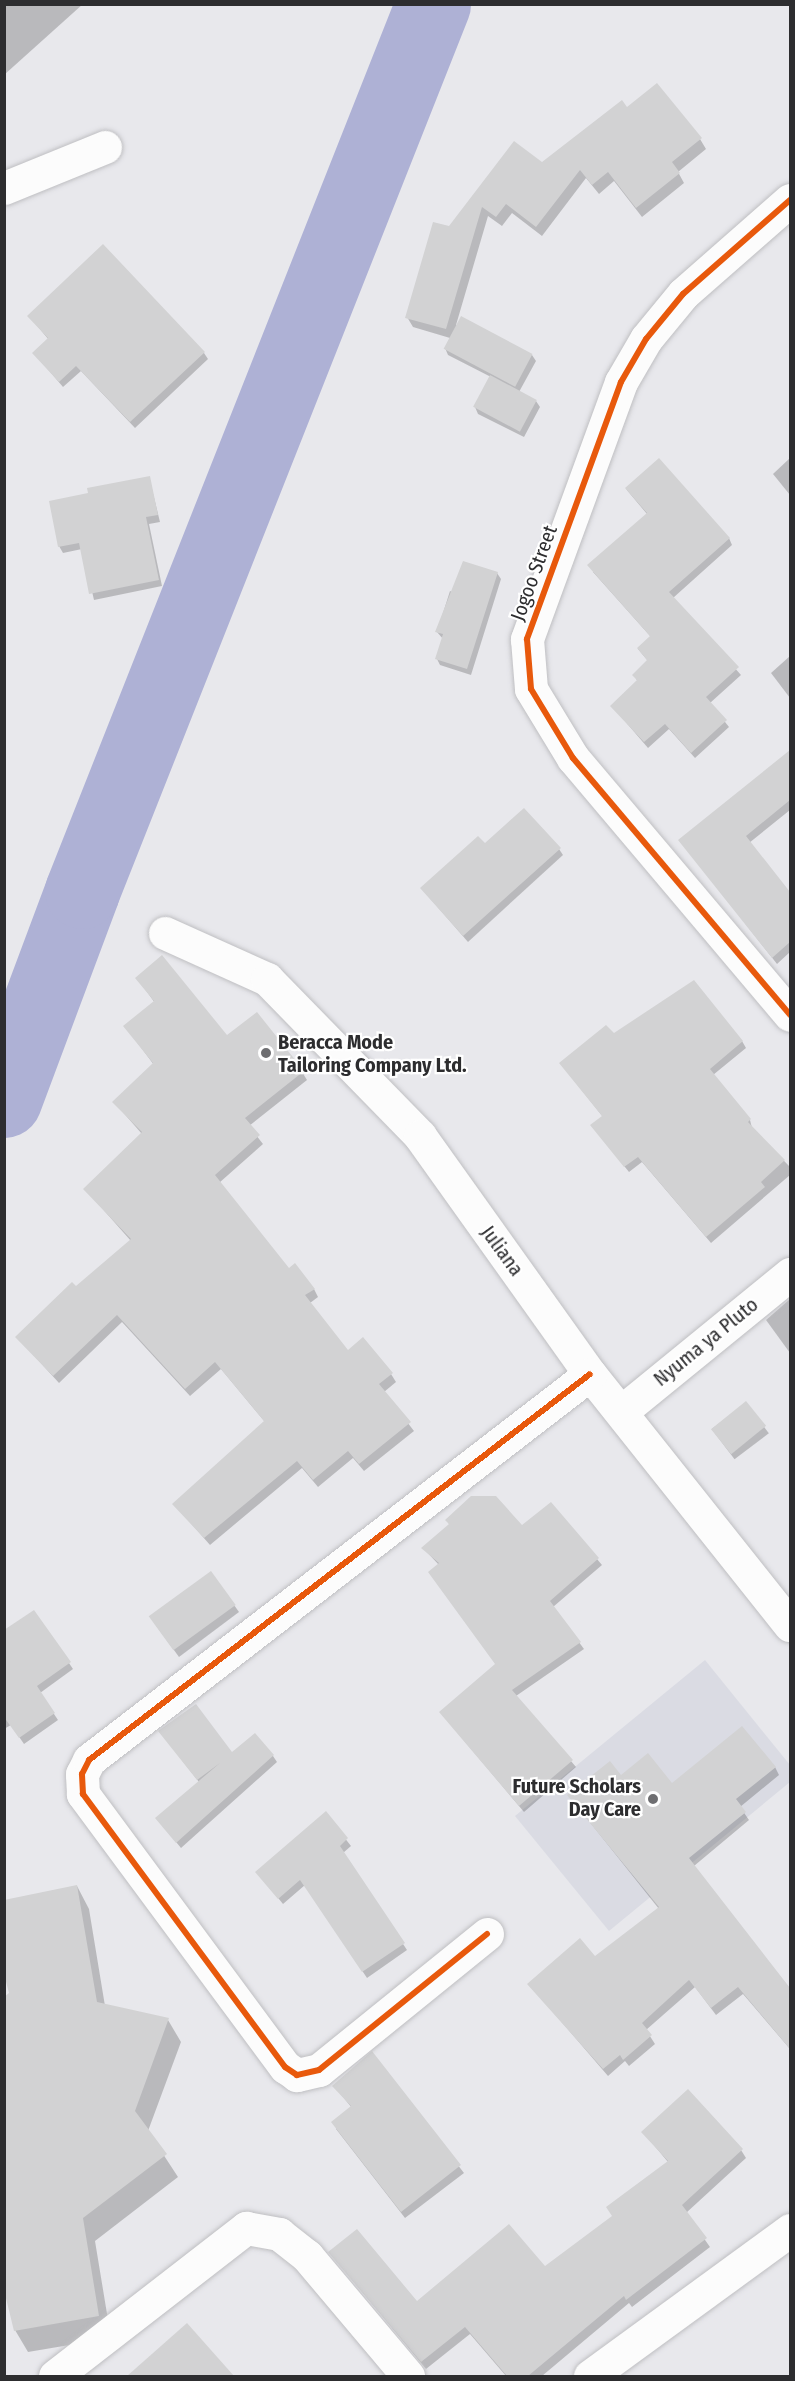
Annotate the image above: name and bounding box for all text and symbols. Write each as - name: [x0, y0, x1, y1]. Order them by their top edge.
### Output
- street label: Jogoo Street: [506, 522, 562, 624]
- place label: Beracca Mode Tailoring Company Ltd.: [278, 1030, 467, 1077]
- marker: Beracca Mode Tailoring Company Ltd.: [259, 1046, 273, 1060]
- street label: Juliana: [476, 1221, 528, 1281]
- street label: Nyuma ya Pluto: [649, 1293, 763, 1391]
- place label: Future Scholars Day Care: [513, 1775, 641, 1822]
- marker: Future Scholars Day Care: [646, 1792, 660, 1806]

